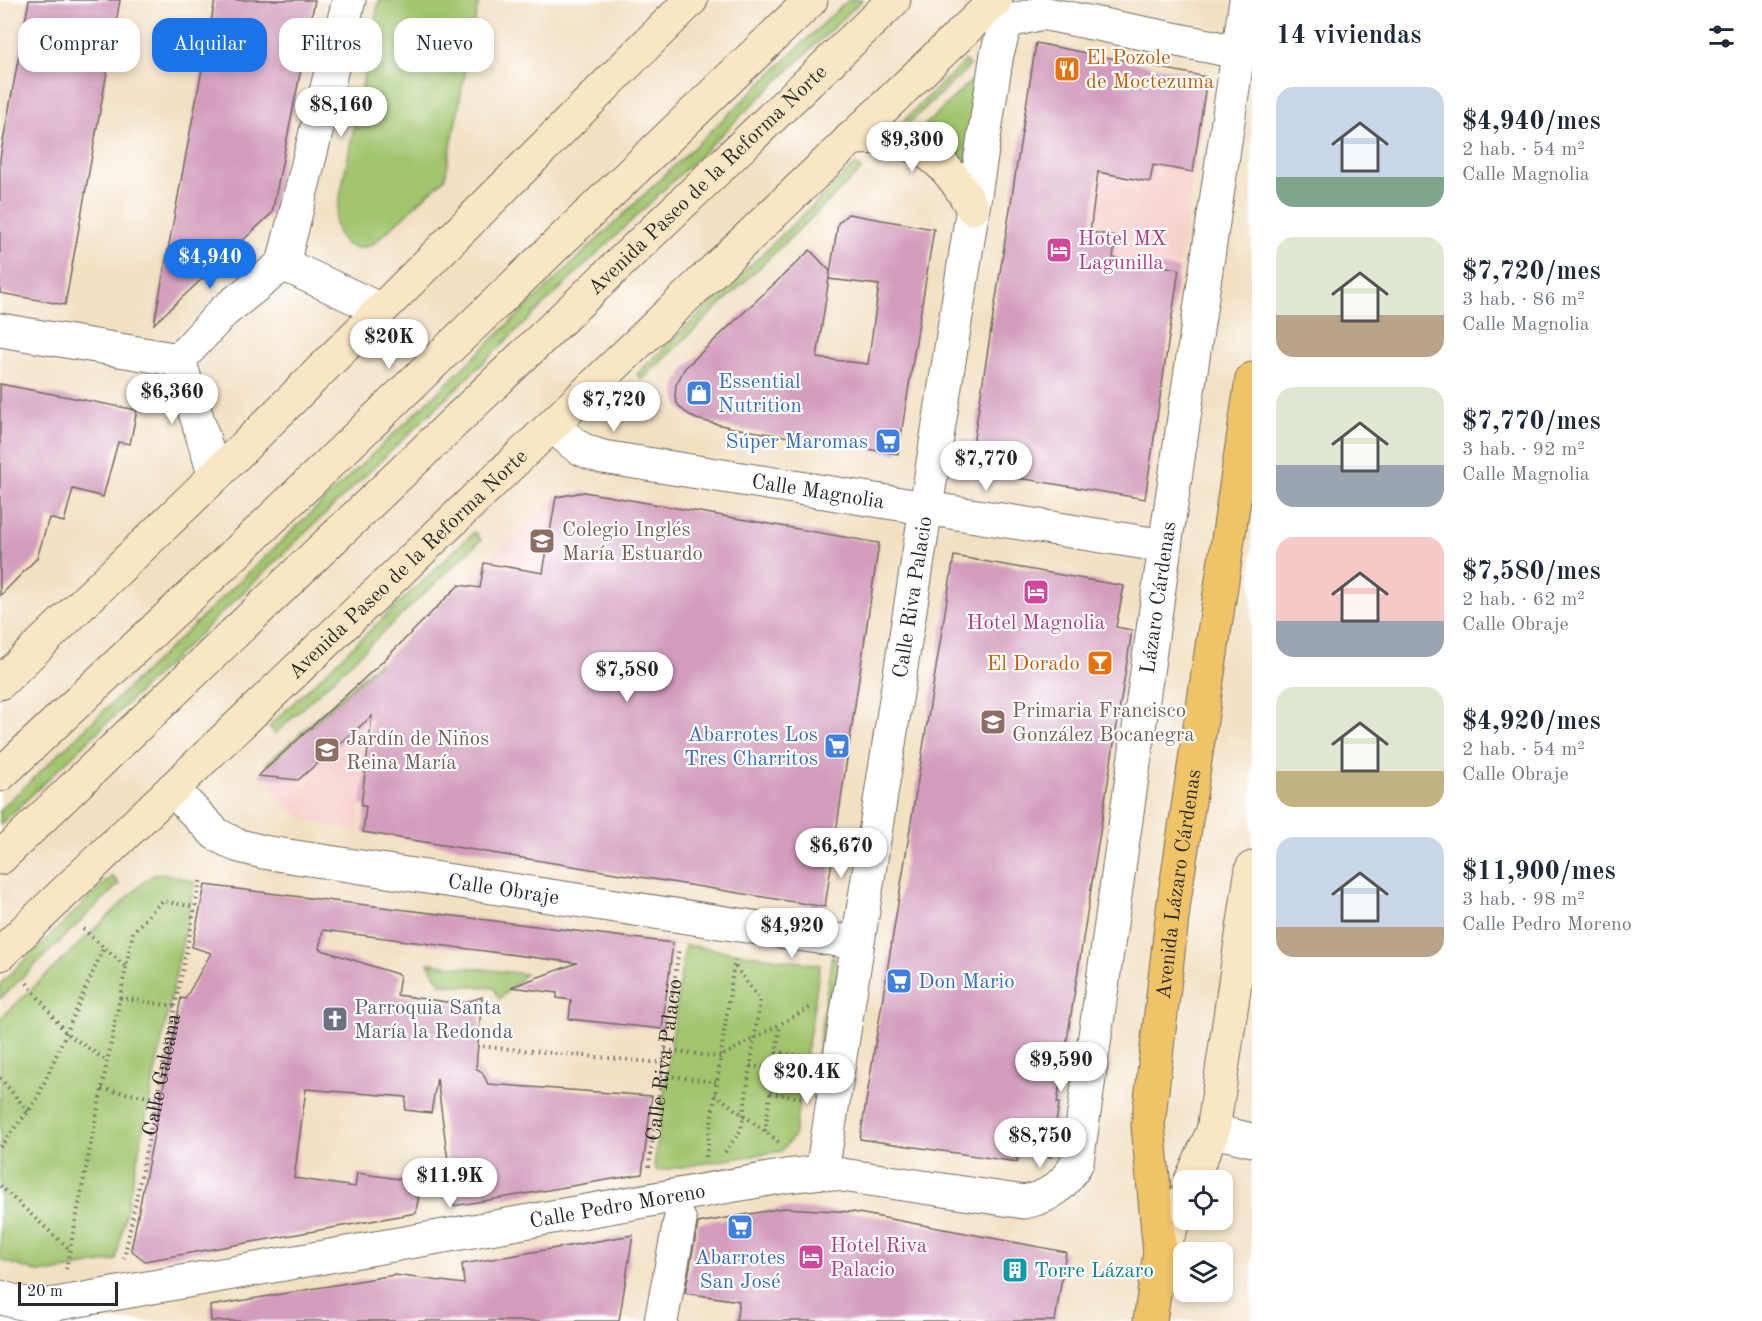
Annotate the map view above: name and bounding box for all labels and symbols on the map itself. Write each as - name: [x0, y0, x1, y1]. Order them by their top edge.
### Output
- place label: El Pozole de Moctezuma: [1086, 48, 1214, 93]
- restaurant icon: El Pozole de Moctezuma: [1052, 54, 1082, 84]
- street label: Avenida Paseo de la Reforma Norte: [585, 61, 832, 300]
- pin: $8,160: [292, 87, 390, 138]
- pin: $9,300: [863, 122, 961, 173]
- place label: Hotel MX Lagunilla: [1078, 229, 1167, 274]
- hotel icon: Hotel MX Lagunilla: [1044, 235, 1074, 265]
- pin: $4,940: [161, 239, 259, 290]
- pin: $20K: [353, 319, 425, 370]
- place label: Essential Nutrition: [718, 372, 802, 417]
- pin: $6,360: [123, 374, 221, 425]
- shop icon: Essential Nutrition: [684, 378, 714, 408]
- pin: $7,720: [565, 382, 663, 433]
- supermarket icon: Súper Maromas: [873, 426, 903, 456]
- place label: Súper Maromas: [726, 432, 868, 453]
- pin: $7,770: [937, 441, 1035, 492]
- street label: Avenida Paseo de la Reforma Norte: [285, 446, 532, 684]
- street label: Calle Magnolia: [750, 472, 886, 513]
- street label: Calle Riva Palacio: [890, 515, 937, 680]
- place label: Colegio Inglés María Estuardo: [562, 520, 703, 565]
- street label: Lázaro Cárdenas: [1138, 520, 1181, 675]
- school or university icon: Colegio Inglés María Estuardo: [527, 526, 557, 556]
- hotel icon: Hotel Magnolia: [1021, 577, 1051, 607]
- place label: Hotel Magnolia: [967, 613, 1105, 634]
- bar icon: El Dorado: [1085, 648, 1115, 678]
- pin: $7,580: [578, 652, 676, 703]
- place label: El Dorado: [987, 654, 1080, 675]
- place label: Primaria Francisco González Bocanegra: [1012, 701, 1195, 746]
- school or university icon: Primaria Francisco González Bocanegra: [978, 707, 1008, 737]
- place label: Abarrotes Los Tres Charritos: [684, 725, 818, 770]
- place label: Jardín de Niños Reina María: [346, 729, 489, 774]
- supermarket icon: Abarrotes Los Tres Charritos: [822, 731, 852, 761]
- school or university icon: Jardín de Niños Reina María: [312, 735, 342, 765]
- street label: Avenida Lázaro Cárdenas: [1154, 768, 1206, 1001]
- pin: $6,670: [792, 828, 890, 879]
- street label: Calle Obraje: [446, 871, 560, 909]
- pin: $4,920: [743, 908, 841, 959]
- supermarket icon: Don Mario: [884, 966, 914, 996]
- place label: Don Mario: [918, 972, 1015, 993]
- street label: Calle Riva Palacio: [644, 978, 687, 1143]
- place label: Parroquia Santa María la Redonda: [354, 998, 513, 1043]
- church icon: Parroquia Santa María la Redonda: [320, 1004, 350, 1034]
- street label: Calle Galeana: [140, 1012, 185, 1138]
- pin: $9,590: [1012, 1042, 1110, 1093]
- pin: $20.4K: [758, 1054, 856, 1105]
- pin: $8,750: [991, 1118, 1089, 1169]
- pin: $11.9K: [401, 1158, 499, 1209]
- street label: Calle Pedro Moreno: [528, 1181, 707, 1233]
- supermarket icon: Abarrotes San José: [725, 1212, 755, 1242]
- place label: Hotel Riva Palacio: [830, 1236, 927, 1281]
- hotel icon: Hotel Riva Palacio: [796, 1242, 826, 1272]
- place label: Abarrotes San José: [695, 1248, 785, 1293]
- building icon: Torre Lázaro: [1000, 1255, 1030, 1285]
- place label: Torre Lázaro: [1034, 1261, 1154, 1282]
- scale bar: [18, 1279, 118, 1306]

